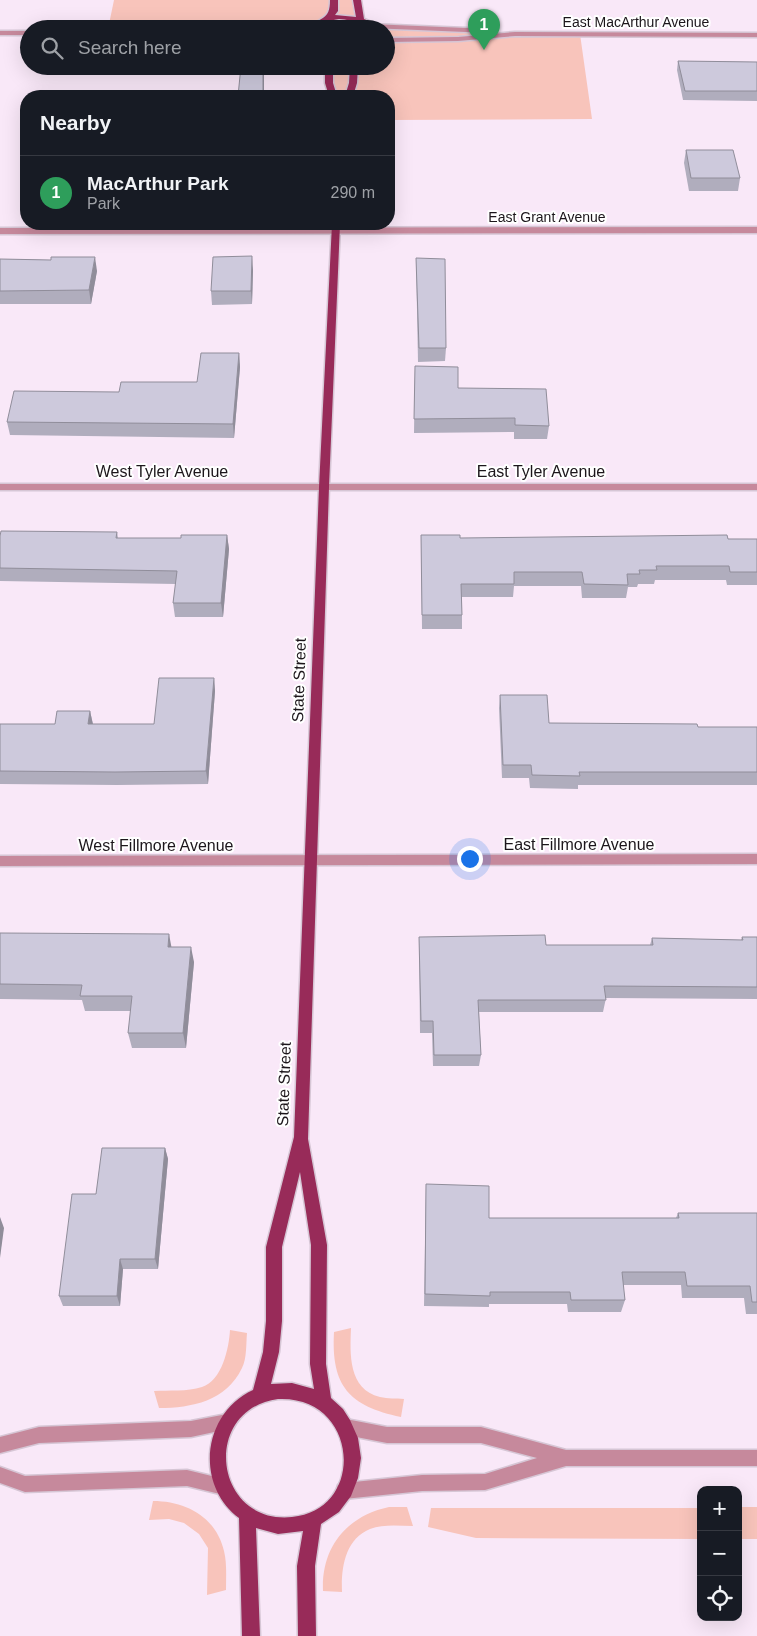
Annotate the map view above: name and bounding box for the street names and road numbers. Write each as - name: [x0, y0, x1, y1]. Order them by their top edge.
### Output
- street label: East MacArthur Avenue: [563, 14, 710, 30]
- street label: East Grant Avenue: [488, 209, 606, 225]
- street label: West Tyler Avenue: [96, 463, 228, 480]
- street label: East Tyler Avenue: [477, 463, 605, 480]
- street label: State Street: [289, 637, 309, 723]
- street label: East Fillmore Avenue: [504, 836, 655, 853]
- street label: West Fillmore Avenue: [78, 837, 234, 854]
- street label: State Street: [274, 1041, 294, 1127]

